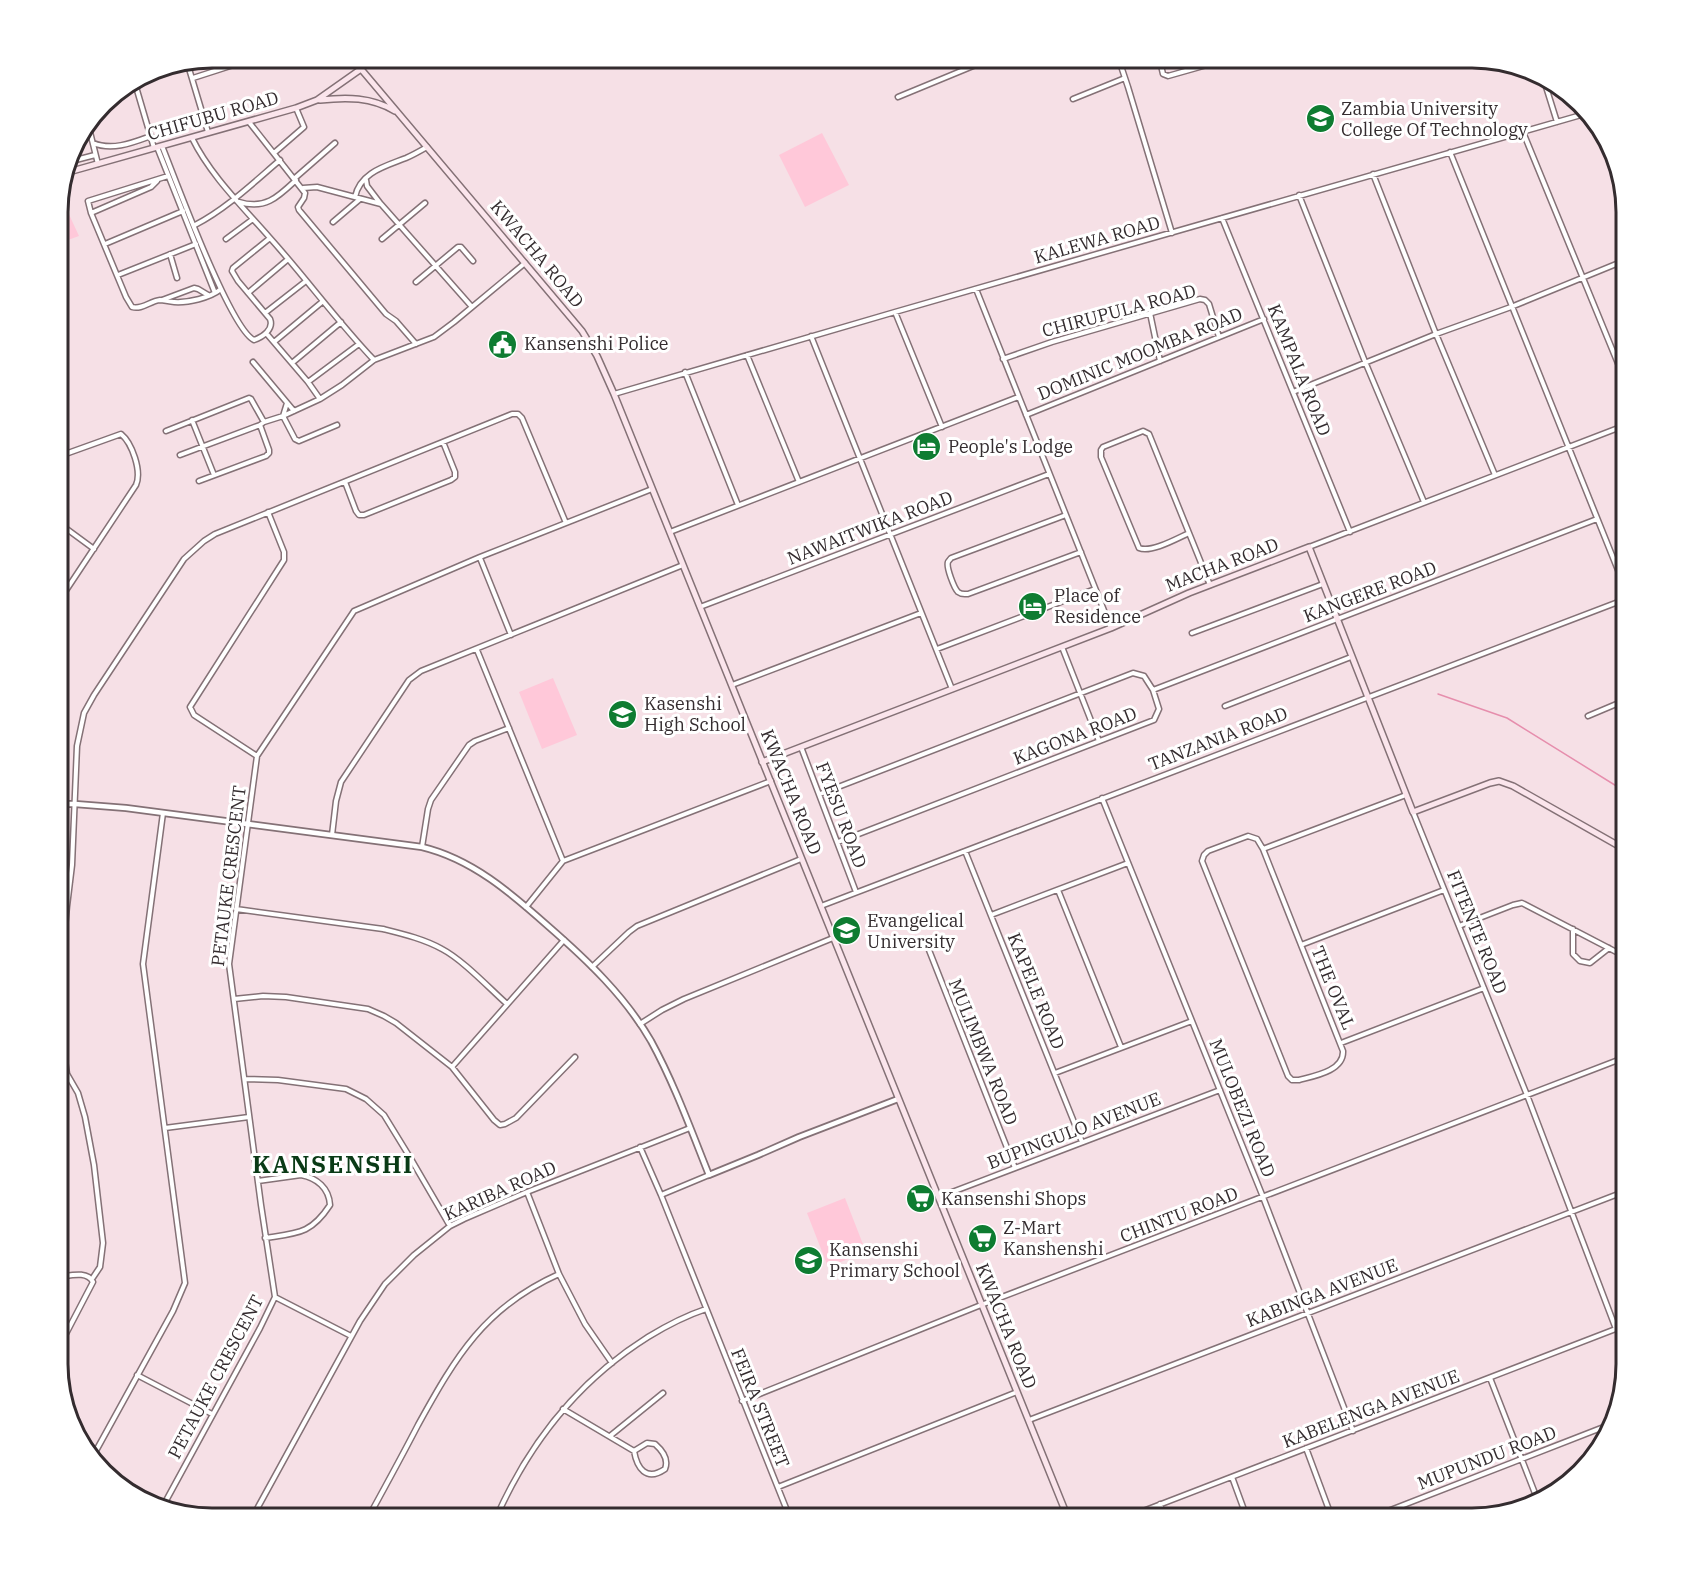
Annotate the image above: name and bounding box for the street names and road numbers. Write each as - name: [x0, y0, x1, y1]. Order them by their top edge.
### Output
- street label: CHIFUBU ROAD: [145, 86, 281, 145]
- street label: KWACHA ROAD: [486, 195, 589, 312]
- street label: KALEWA ROAD: [1031, 211, 1163, 268]
- street label: CHIRUPULA ROAD: [1039, 279, 1198, 342]
- street label: KAMPALA ROAD: [1263, 300, 1336, 439]
- street label: DOMINIC MOOMBA ROAD: [1034, 302, 1246, 405]
- street label: NAWAITWIKA ROAD: [784, 485, 956, 570]
- street label: MACHA ROAD: [1162, 532, 1282, 597]
- street label: KANGERE ROAD: [1300, 556, 1440, 628]
- street label: KAGONA ROAD: [1010, 701, 1140, 770]
- street label: TANZANIA ROAD: [1145, 701, 1291, 776]
- street label: KWACHA ROAD: [756, 726, 827, 858]
- street label: FYESU ROAD: [811, 759, 872, 871]
- street label: PETAUKE CRESCENT: [206, 784, 251, 968]
- street label: FITENTE ROAD: [1442, 866, 1513, 997]
- street label: KAPELE ROAD: [1003, 929, 1070, 1052]
- street label: THE OVAL: [1306, 943, 1361, 1033]
- street label: MULIMBWA ROAD: [944, 975, 1023, 1128]
- street label: MULOBEZI ROAD: [1204, 1035, 1281, 1180]
- street label: BUPINGULO AVENUE: [984, 1087, 1164, 1174]
- street label: KARIBA ROAD: [440, 1155, 560, 1226]
- street label: CHINTU ROAD: [1117, 1181, 1241, 1248]
- street label: KABINGA AVENUE: [1243, 1253, 1401, 1332]
- street label: KWACHA ROAD: [971, 1260, 1042, 1392]
- street label: PETAUKE CRESCENT: [163, 1291, 269, 1462]
- street label: FEIRA STREET: [726, 1345, 795, 1471]
- street label: KABELENGA AVENUE: [1279, 1364, 1463, 1453]
- street label: MUPUNDU ROAD: [1414, 1420, 1560, 1495]

